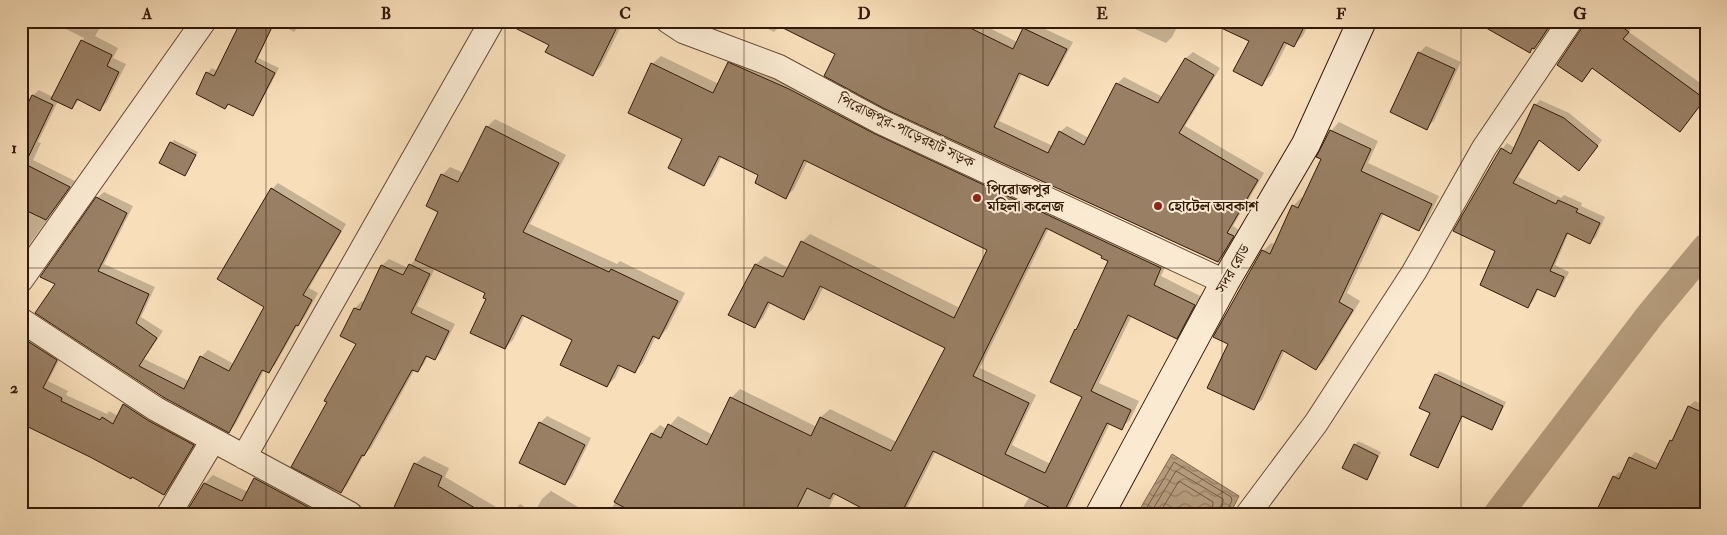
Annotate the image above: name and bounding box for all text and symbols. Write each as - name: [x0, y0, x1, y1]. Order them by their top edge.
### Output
- text: A: [141, 4, 153, 24]
- text: B: [381, 4, 391, 24]
- text: C: [619, 4, 631, 24]
- text: D: [857, 4, 871, 24]
- text: E: [1096, 4, 1108, 24]
- text: F: [1336, 4, 1346, 24]
- text: G: [1573, 4, 1587, 24]
- street label: পিরোজপুর-পাড়েরহাট সড়ক: [834, 89, 978, 173]
- text: 1: [11, 138, 17, 158]
- place label: পিরোজপুর মহিলা কলেজ: [986, 180, 1064, 216]
- marker: পিরোজপুর মহিলা কলেজ: [971, 192, 983, 204]
- place label: হোটেল অবকাশ: [1168, 197, 1260, 216]
- marker: হোটেল অবকাশ: [1152, 200, 1164, 212]
- street label: সদর রোড: [1211, 241, 1255, 298]
- text: 2: [10, 378, 18, 398]

